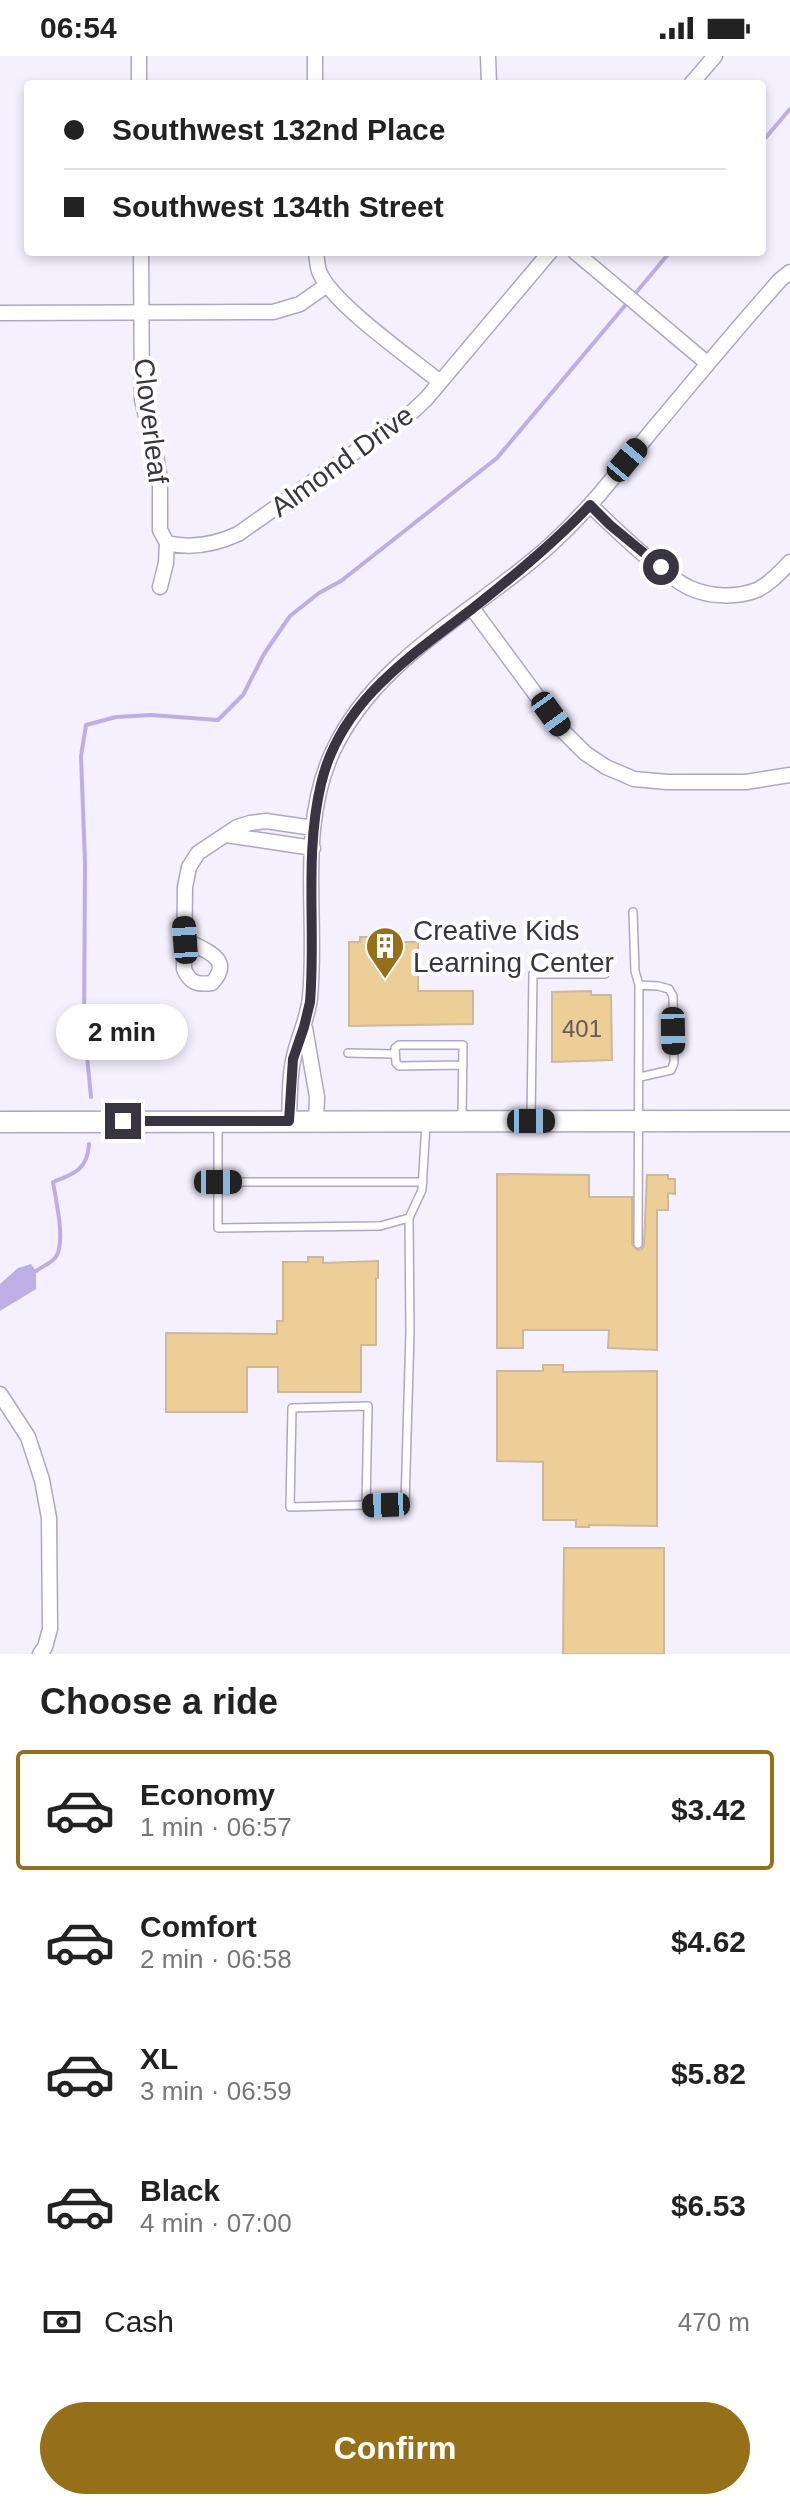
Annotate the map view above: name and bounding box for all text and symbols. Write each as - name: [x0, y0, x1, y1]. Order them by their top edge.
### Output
- text: 06:54: [40, 11, 117, 44]
- text: Southwest 132nd Place: [112, 113, 445, 146]
- text: Southwest 134th Street: [112, 190, 444, 223]
- street label: Cloverleaf: [128, 357, 174, 486]
- street label: Almond Drive: [265, 399, 419, 523]
- car: [602, 434, 652, 486]
- route start: [643, 549, 679, 585]
- car: [527, 688, 575, 740]
- car: [171, 915, 199, 965]
- place label: Creative Kids Learning Center: [413, 915, 614, 978]
- building icon: Creative Kids Learning Center: [364, 925, 406, 980]
- callout: 2 min: [57, 1005, 189, 1061]
- car: [661, 1007, 685, 1055]
- house number: 401: [562, 1015, 602, 1042]
- text: 2 min: [88, 1017, 156, 1047]
- route end: [105, 1103, 141, 1139]
- car: [507, 1109, 555, 1133]
- car: [194, 1170, 242, 1194]
- car: [362, 1492, 410, 1518]
- text: Choose a ride: [40, 1681, 278, 1722]
- icon: car: [44, 1774, 116, 1846]
- text: Economy: [140, 1778, 275, 1811]
- text: $3.42: [671, 1793, 746, 1826]
- text: 1 min · 06:57: [140, 1812, 292, 1842]
- icon: car: [44, 1906, 116, 1978]
- text: Comfort: [140, 1910, 257, 1943]
- text: $4.62: [671, 1925, 746, 1958]
- text: 2 min · 06:58: [140, 1944, 292, 1974]
- icon: car: [44, 2038, 116, 2110]
- text: XL: [140, 2042, 178, 2075]
- text: $5.82: [671, 2057, 746, 2090]
- text: 3 min · 06:59: [140, 2076, 292, 2106]
- icon: car: [44, 2170, 116, 2242]
- text: Black: [140, 2174, 220, 2207]
- text: $6.53: [671, 2189, 746, 2222]
- text: 4 min · 07:00: [140, 2208, 292, 2238]
- icon: cash: [40, 2300, 84, 2344]
- text: Cash: [104, 2305, 174, 2338]
- text: 470 m: [678, 2307, 750, 2337]
- button: Confirm: [40, 2402, 750, 2494]

